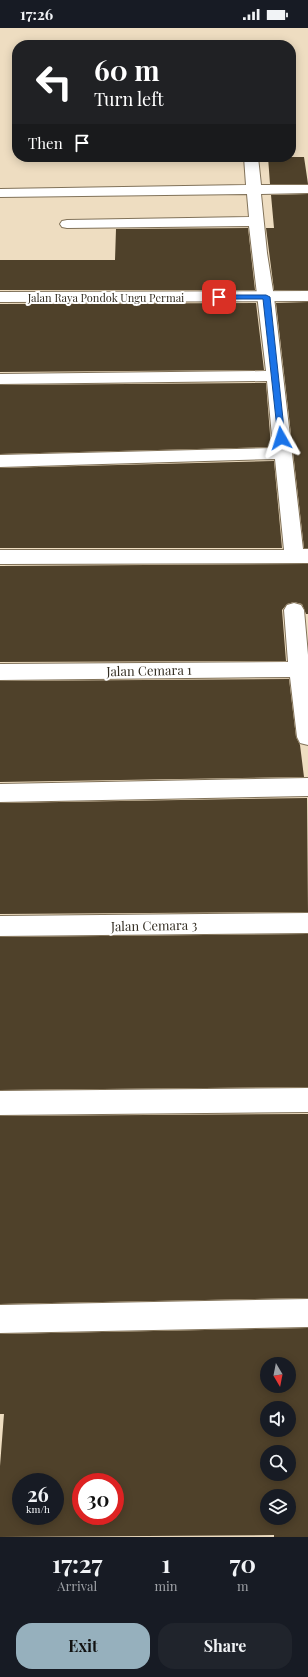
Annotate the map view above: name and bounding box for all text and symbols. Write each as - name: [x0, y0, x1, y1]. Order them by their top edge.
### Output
- text: 17:26: [20, 4, 53, 24]
- text: 60 m: [94, 51, 160, 88]
- icon: left: [28, 56, 80, 108]
- text: Turn left: [94, 87, 164, 111]
- icon: arrive: [71, 132, 93, 154]
- text: Then: [28, 133, 63, 153]
- pin: [202, 280, 236, 314]
- icon: arrive: [208, 286, 230, 308]
- street label: Jalan Raya Pondok Ungu Permai: [27, 290, 184, 305]
- position arrow: [260, 417, 302, 459]
- street label: Jalan Cemara 1: [105, 661, 192, 679]
- street label: Jalan Cemara 3: [110, 916, 197, 934]
- north arrow: [260, 1357, 296, 1393]
- map controls: [260, 1357, 296, 1525]
- button: sound: [260, 1401, 296, 1437]
- button: search: [260, 1445, 296, 1481]
- speed limit sign: 30: [72, 1473, 124, 1525]
- text: 26: [27, 1480, 49, 1507]
- button: layers: [260, 1489, 296, 1525]
- text: km/h: [26, 1502, 50, 1516]
- text: 17:27: [52, 1547, 103, 1579]
- text: 1: [161, 1547, 171, 1579]
- text: 70: [230, 1547, 256, 1579]
- text: Arrival: [57, 1577, 97, 1594]
- text: min: [154, 1577, 178, 1594]
- text: m: [237, 1577, 249, 1594]
- button: Exit: [16, 1623, 150, 1669]
- button: Share: [158, 1623, 292, 1669]

